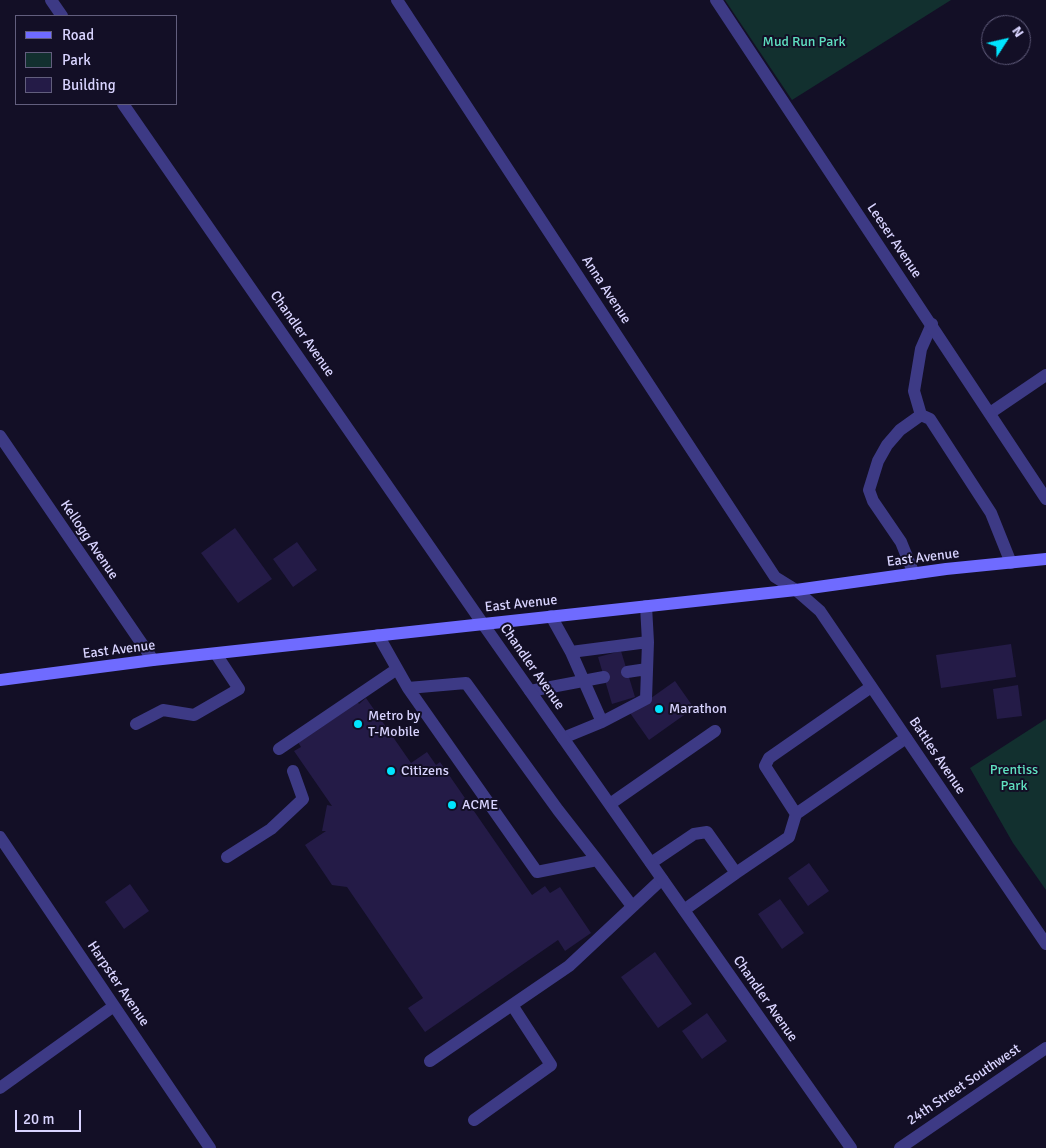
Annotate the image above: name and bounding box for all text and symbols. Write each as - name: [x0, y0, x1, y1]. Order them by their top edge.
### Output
- legend: [15, 15, 178, 105]
- north arrow: [981, 15, 1031, 65]
- text: N: [1008, 23, 1028, 41]
- text: Road: [62, 26, 94, 44]
- park label: Mud Run Park: [763, 34, 845, 50]
- text: Park: [62, 51, 91, 69]
- text: Building: [62, 76, 116, 94]
- street label: Leeser Avenue: [863, 201, 925, 281]
- street label: Anna Avenue: [578, 253, 634, 327]
- street label: Chandler Avenue: [266, 288, 338, 380]
- street label: Kellogg Avenue: [56, 497, 122, 583]
- street label: East Avenue: [886, 545, 960, 571]
- street label: East Avenue: [484, 592, 558, 616]
- street label: Chandler Avenue: [496, 621, 568, 713]
- street label: East Avenue: [82, 637, 156, 663]
- place label: Marathon: [669, 701, 727, 717]
- marker: Marathon: [653, 703, 665, 715]
- place label: Metro by T-Mobile: [368, 708, 420, 740]
- street label: Battles Avenue: [905, 714, 969, 798]
- marker: Metro by T-Mobile: [352, 718, 364, 730]
- park label: Prentiss Park: [990, 762, 1038, 794]
- place label: Citizens: [401, 763, 449, 779]
- marker: Citizens: [385, 765, 397, 777]
- place label: ACME: [462, 797, 498, 813]
- marker: ACME: [446, 799, 458, 811]
- street label: Harpster Avenue: [83, 938, 153, 1030]
- street label: Chandler Avenue: [729, 953, 801, 1045]
- street label: 24th Street Southwest: [904, 1041, 1024, 1129]
- scale bar: [18, 1100, 84, 1132]
- text: 20 m: [23, 1110, 54, 1128]

